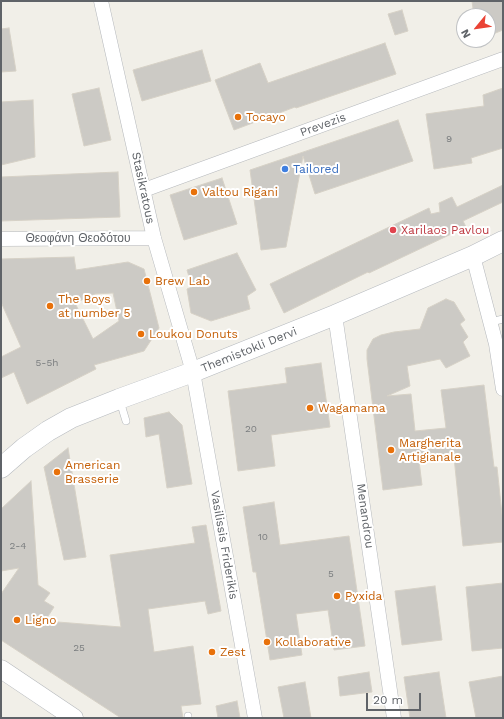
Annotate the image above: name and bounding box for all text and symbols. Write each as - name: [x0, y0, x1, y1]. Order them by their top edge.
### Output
- north arrow: [456, 8, 496, 48]
- text: N: [458, 27, 474, 40]
- place label: Tocayo: [246, 110, 286, 124]
- street label: Prevezis: [298, 110, 348, 140]
- marker: Tocayo: [233, 112, 243, 122]
- house number: 9: [446, 133, 452, 145]
- street label: Stasikratous: [128, 151, 158, 225]
- place label: Tailored: [293, 162, 339, 176]
- marker: Tailored: [280, 164, 290, 174]
- place label: Valtou Rigani: [202, 185, 278, 199]
- marker: Valtou Rigani: [189, 187, 199, 197]
- place label: Xarilaos Pavlou: [401, 223, 489, 237]
- marker: Xarilaos Pavlou: [388, 225, 398, 235]
- street label: Θεοφάνη Θεοδότου: [25, 231, 131, 245]
- place label: Brew Lab: [155, 274, 210, 288]
- marker: Brew Lab: [142, 276, 152, 286]
- place label: The Boys at number 5: [58, 292, 130, 320]
- marker: The Boys at number 5: [45, 301, 55, 311]
- street label: Themistokli Dervi: [199, 324, 299, 376]
- place label: Loukou Donuts: [149, 327, 238, 341]
- marker: Loukou Donuts: [136, 329, 146, 339]
- house number: 5-5h: [36, 357, 58, 369]
- place label: Wagamama: [318, 401, 385, 415]
- marker: Wagamama: [305, 403, 315, 413]
- house number: 20: [245, 423, 257, 435]
- place label: Margherita Artigianale: [399, 436, 461, 464]
- marker: Margherita Artigianale: [386, 445, 396, 455]
- place label: American Brasserie: [65, 458, 120, 486]
- marker: American Brasserie: [52, 467, 62, 477]
- street label: Menandrou: [353, 483, 377, 549]
- street label: Vasilissis Friderikis: [207, 489, 241, 601]
- house number: 10: [258, 531, 268, 543]
- house number: 2-4: [10, 540, 26, 552]
- house number: 5: [328, 568, 334, 580]
- place label: Pyxida: [345, 589, 382, 603]
- marker: Pyxida: [332, 591, 342, 601]
- place label: Ligno: [25, 613, 56, 627]
- marker: Ligno: [12, 615, 22, 625]
- place label: Kollaborative: [275, 635, 351, 649]
- marker: Kollaborative: [262, 637, 272, 647]
- house number: 25: [73, 642, 85, 654]
- place label: Zest: [220, 645, 246, 659]
- marker: Zest: [207, 647, 217, 657]
- scale bar: [368, 685, 423, 711]
- text: 20 m: [373, 693, 403, 707]

